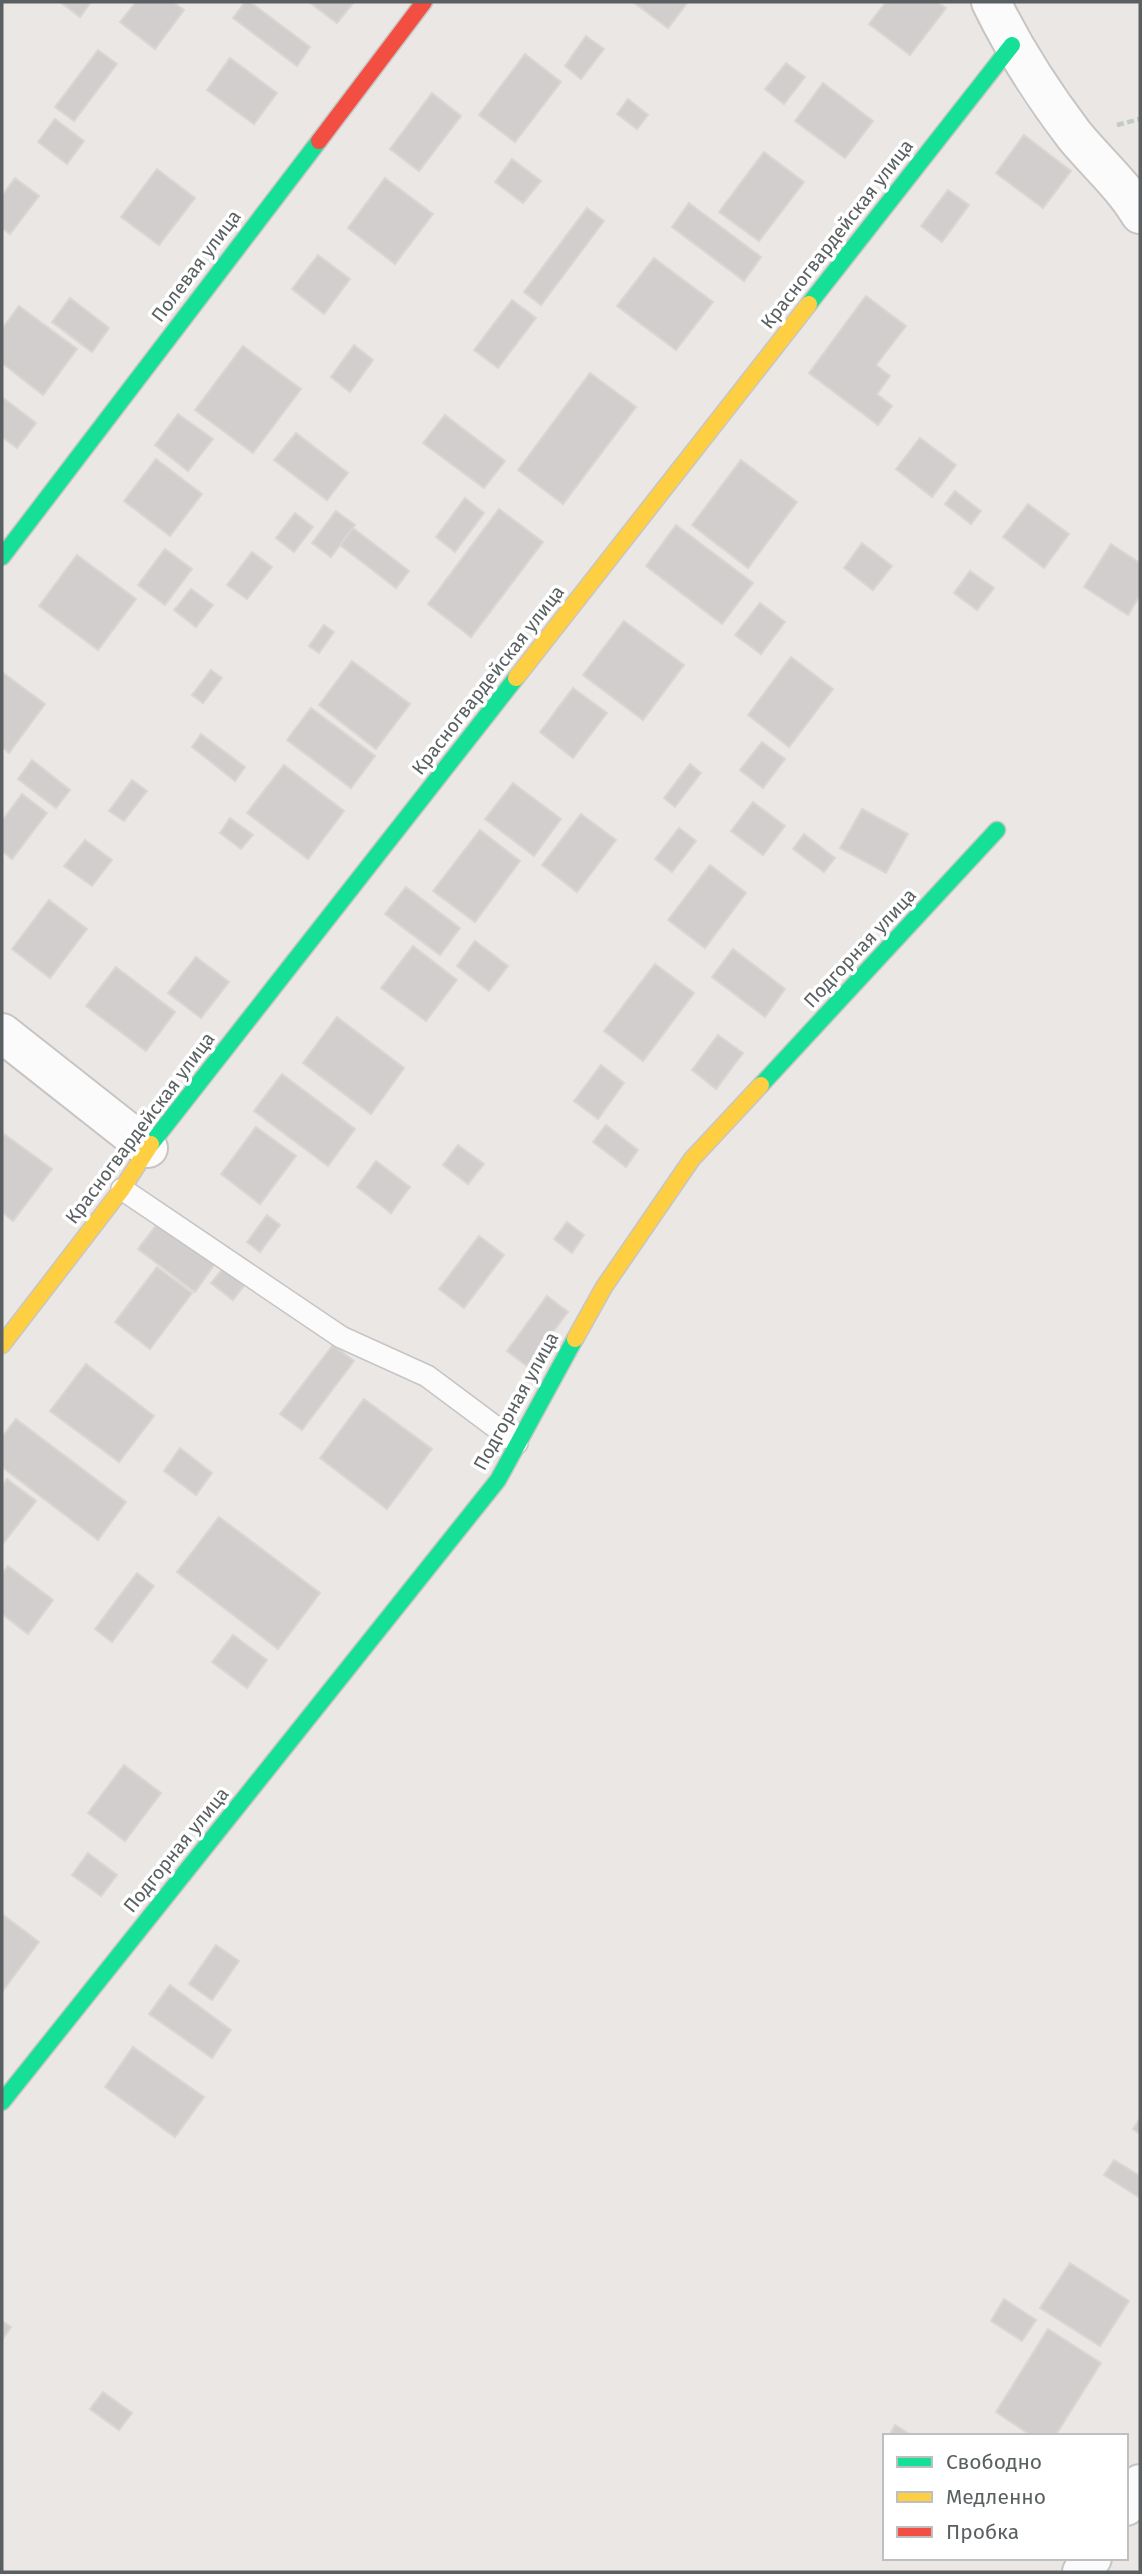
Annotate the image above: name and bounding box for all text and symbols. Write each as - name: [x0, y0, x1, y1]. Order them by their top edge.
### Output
- street label: Красногвардейская улица: [756, 135, 918, 333]
- street label: Полевая улица: [146, 205, 246, 327]
- street label: Красногвардейская улица: [407, 581, 569, 779]
- street label: Подгорная улица: [799, 884, 921, 1012]
- street label: Красногвардейская улица: [60, 1028, 220, 1228]
- street label: Подгорная улица: [469, 1328, 563, 1474]
- street label: Подгорная улица: [118, 1783, 234, 1917]
- legend: [883, 2434, 1128, 2560]
- text: Свободно: [946, 2449, 1042, 2475]
- text: Медленно: [946, 2484, 1046, 2510]
- text: Пробка: [946, 2519, 1019, 2545]

